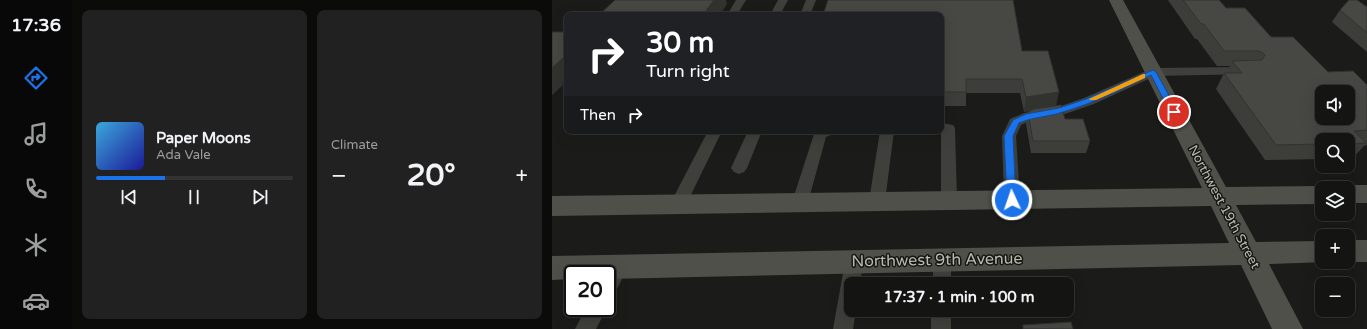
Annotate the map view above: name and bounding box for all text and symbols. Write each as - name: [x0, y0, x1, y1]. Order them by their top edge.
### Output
- text: 17:36: [11, 14, 61, 36]
- text: 30 m: [646, 26, 714, 60]
- icon: right: [580, 28, 632, 80]
- text: Turn right: [646, 60, 730, 82]
- icon: directions: [22, 64, 50, 92]
- map controls: [1315, 85, 1355, 317]
- button: sound: [1315, 85, 1355, 125]
- pin: [1157, 95, 1191, 129]
- icon: arrive: [1163, 101, 1185, 123]
- icon: right: [624, 104, 646, 126]
- text: Then: [580, 106, 616, 124]
- icon: music: [22, 120, 50, 148]
- text: Paper Moons: [156, 129, 251, 147]
- button: search: [1315, 133, 1355, 173]
- text: Climate: [331, 137, 378, 153]
- street label: Northwest 19th Street: [1185, 142, 1263, 272]
- text: Ada Vale: [156, 147, 211, 163]
- text: 20°: [407, 157, 456, 194]
- text: −: [331, 163, 347, 189]
- text: +: [516, 163, 528, 189]
- icon: phone: [22, 175, 50, 203]
- position arrow: [991, 179, 1033, 221]
- button: layers: [1315, 181, 1355, 221]
- icon: previous: [118, 186, 140, 208]
- icon: pause: [183, 186, 205, 208]
- icon: next: [249, 186, 271, 208]
- button: +: [1315, 229, 1355, 269]
- icon: climate: [22, 231, 50, 259]
- street label: Northwest 9th Avenue: [851, 249, 1023, 271]
- speed limit sign: 20: [564, 265, 616, 317]
- button: −: [1315, 277, 1355, 317]
- icon: car: [22, 287, 50, 315]
- text: 17:37 · 1 min · 100 m: [884, 288, 1034, 306]

